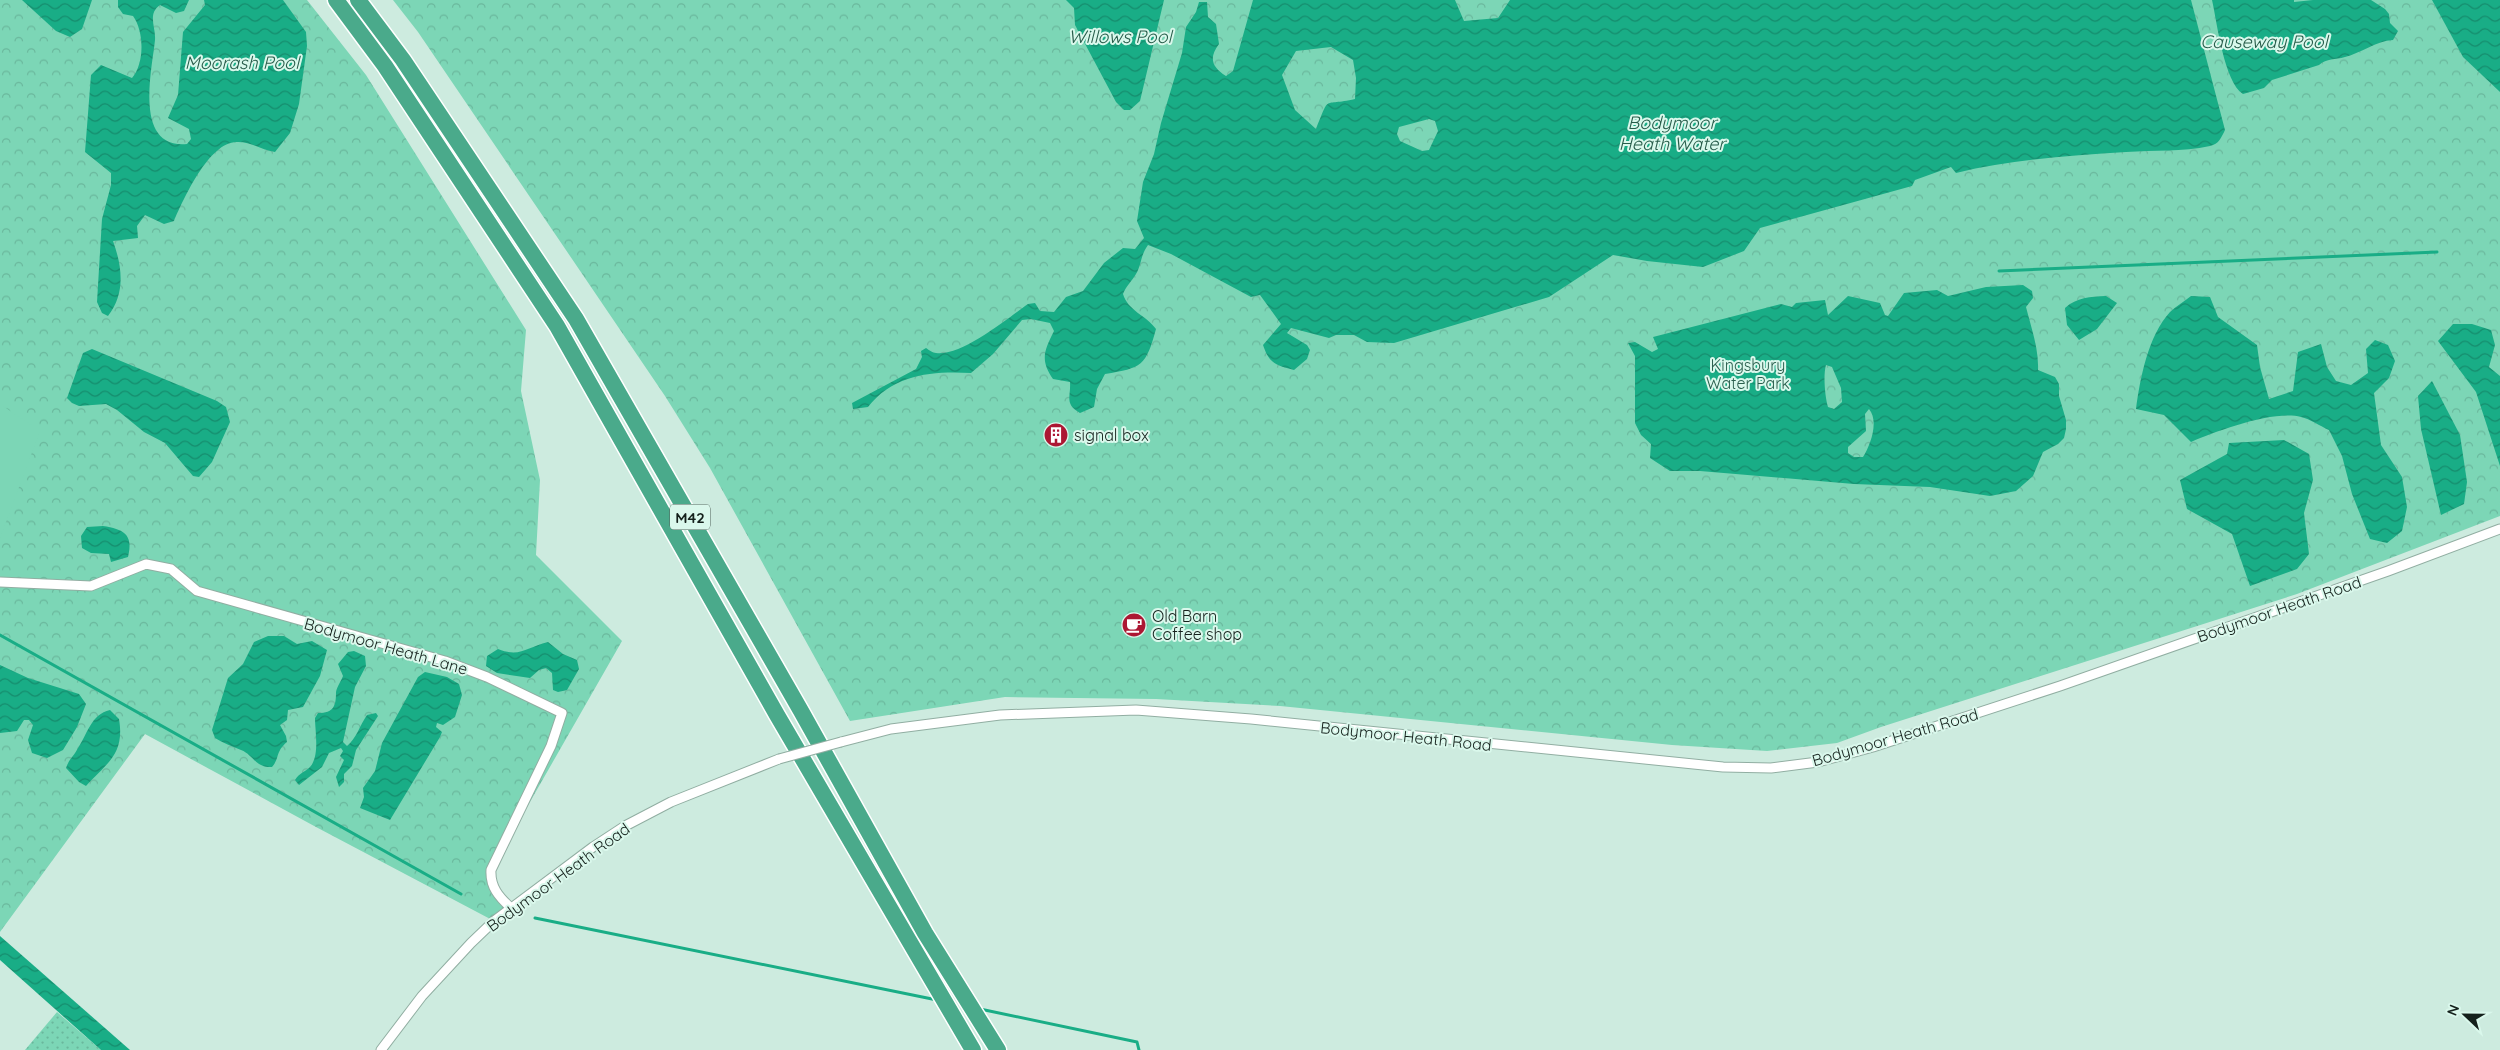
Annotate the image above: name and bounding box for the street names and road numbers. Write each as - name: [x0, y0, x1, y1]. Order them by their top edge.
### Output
- road number: M42: [670, 504, 710, 530]
- street label: Bodymoor Heath Road: [2194, 572, 2364, 646]
- street label: Bodymoor Heath Lane: [302, 613, 470, 679]
- street label: Bodymoor Heath Road: [1809, 704, 1981, 770]
- street label: Bodymoor Heath Road: [1319, 717, 1493, 755]
- street label: Bodymoor Heath Road: [482, 818, 634, 936]

